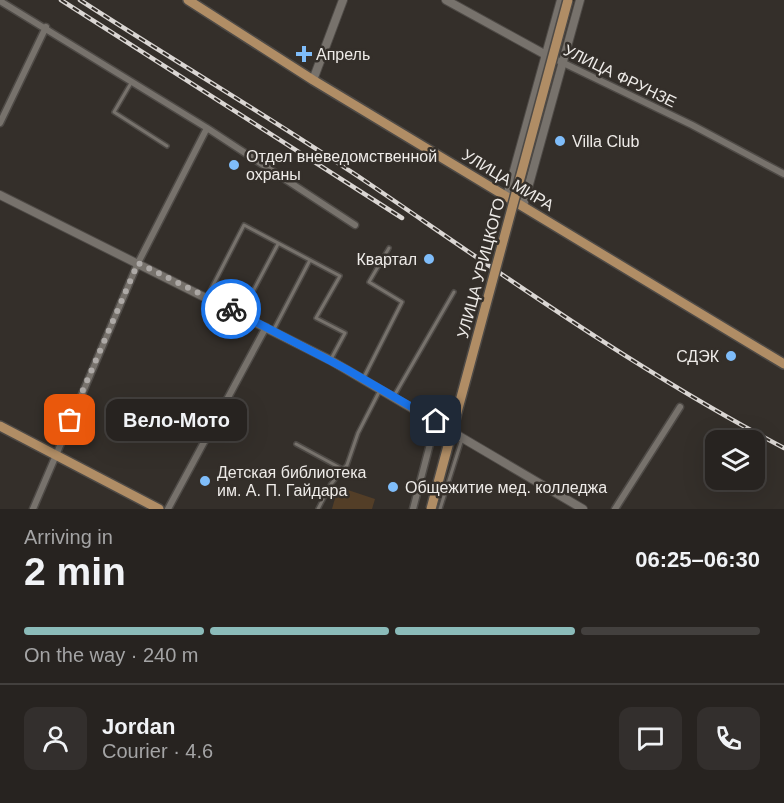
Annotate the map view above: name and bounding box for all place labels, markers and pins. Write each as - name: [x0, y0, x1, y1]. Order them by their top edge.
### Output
- place label: Апрель: [316, 46, 370, 63]
- marker: Апрель: [297, 47, 311, 61]
- place label: Villa Club: [572, 133, 639, 150]
- marker: Villa Club: [553, 134, 567, 148]
- place label: Отдел вневедомственной охраны: [246, 148, 437, 183]
- marker: Отдел вневедомственной охраны: [227, 158, 241, 172]
- place label: Квартал: [357, 251, 417, 268]
- marker: Квартал: [422, 252, 436, 266]
- place label: СДЭК: [676, 348, 720, 365]
- marker: СДЭК: [724, 349, 738, 363]
- pin: [44, 394, 95, 445]
- pin: [410, 395, 461, 446]
- callout: Вело-Мото: [106, 399, 247, 441]
- place label: Детская библиотека им. А. П. Гайдара: [217, 464, 366, 499]
- marker: Детская библиотека им. А. П. Гайдара: [198, 474, 212, 488]
- place label: Общежитие мед. колледжа: [405, 479, 607, 496]
- marker: Общежитие мед. колледжа: [386, 480, 400, 494]

